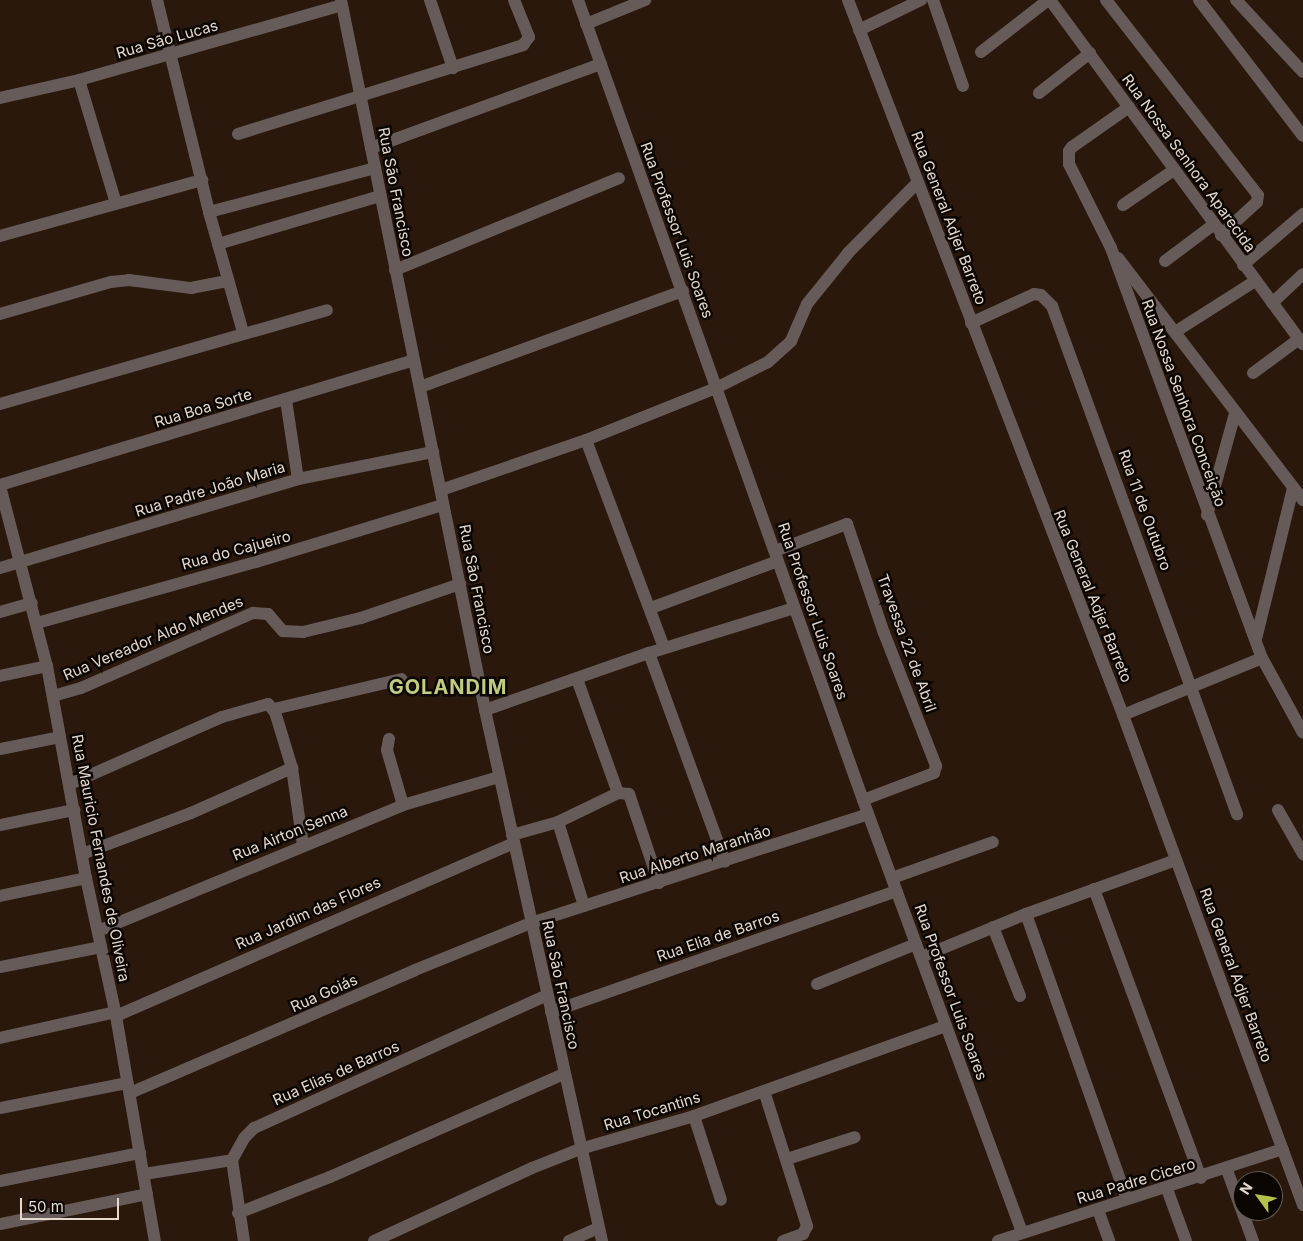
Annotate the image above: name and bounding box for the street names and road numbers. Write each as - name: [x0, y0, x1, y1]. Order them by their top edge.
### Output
- street label: Rua São Lucas: [114, 16, 220, 62]
- street label: Rua Nossa Senhora Aparecida: [1118, 71, 1260, 255]
- street label: Rua São Francisco: [375, 126, 417, 258]
- street label: Rua General Adjer Barreto: [908, 129, 990, 307]
- street label: Rua Professor Luis Soares: [637, 140, 717, 320]
- street label: Rua Nossa Senhora Conceição: [1138, 297, 1230, 509]
- street label: Rua Boa Sorte: [152, 385, 254, 431]
- street label: Rua 11 de Outubro: [1115, 447, 1175, 573]
- street label: Rua Padre João Maria: [133, 458, 287, 520]
- street label: Rua General Adjer Barreto: [1050, 507, 1136, 685]
- street label: Rua Professor Luis Soares: [774, 520, 852, 702]
- street label: Rua São Francisco: [456, 523, 498, 655]
- street label: Rua do Cajueiro: [179, 527, 293, 573]
- street label: Travessa 22 de Abril: [874, 572, 940, 714]
- street label: Rua Vereador Aldo Mendes: [60, 592, 246, 684]
- street label: Rua Mauricio Fernandes de Oliveira: [68, 733, 134, 983]
- street label: Rua Airton Senna: [230, 802, 350, 864]
- street label: Rua Alberto Maranhão: [617, 821, 773, 887]
- street label: Rua Jardim das Flores: [233, 873, 383, 953]
- street label: Rua General Adjer Barreto: [1196, 885, 1276, 1065]
- street label: Rua Professor Luis Soares: [911, 902, 991, 1082]
- street label: Rua Elia de Barros: [654, 907, 782, 965]
- street label: Rua São Francisco: [539, 919, 583, 1051]
- street label: Rua Goiás: [288, 970, 360, 1016]
- street label: Rua Elias de Barros: [270, 1037, 402, 1109]
- street label: Rua Tocantins: [602, 1088, 702, 1134]
- street label: Rua Padre Cicero: [1075, 1154, 1197, 1208]

